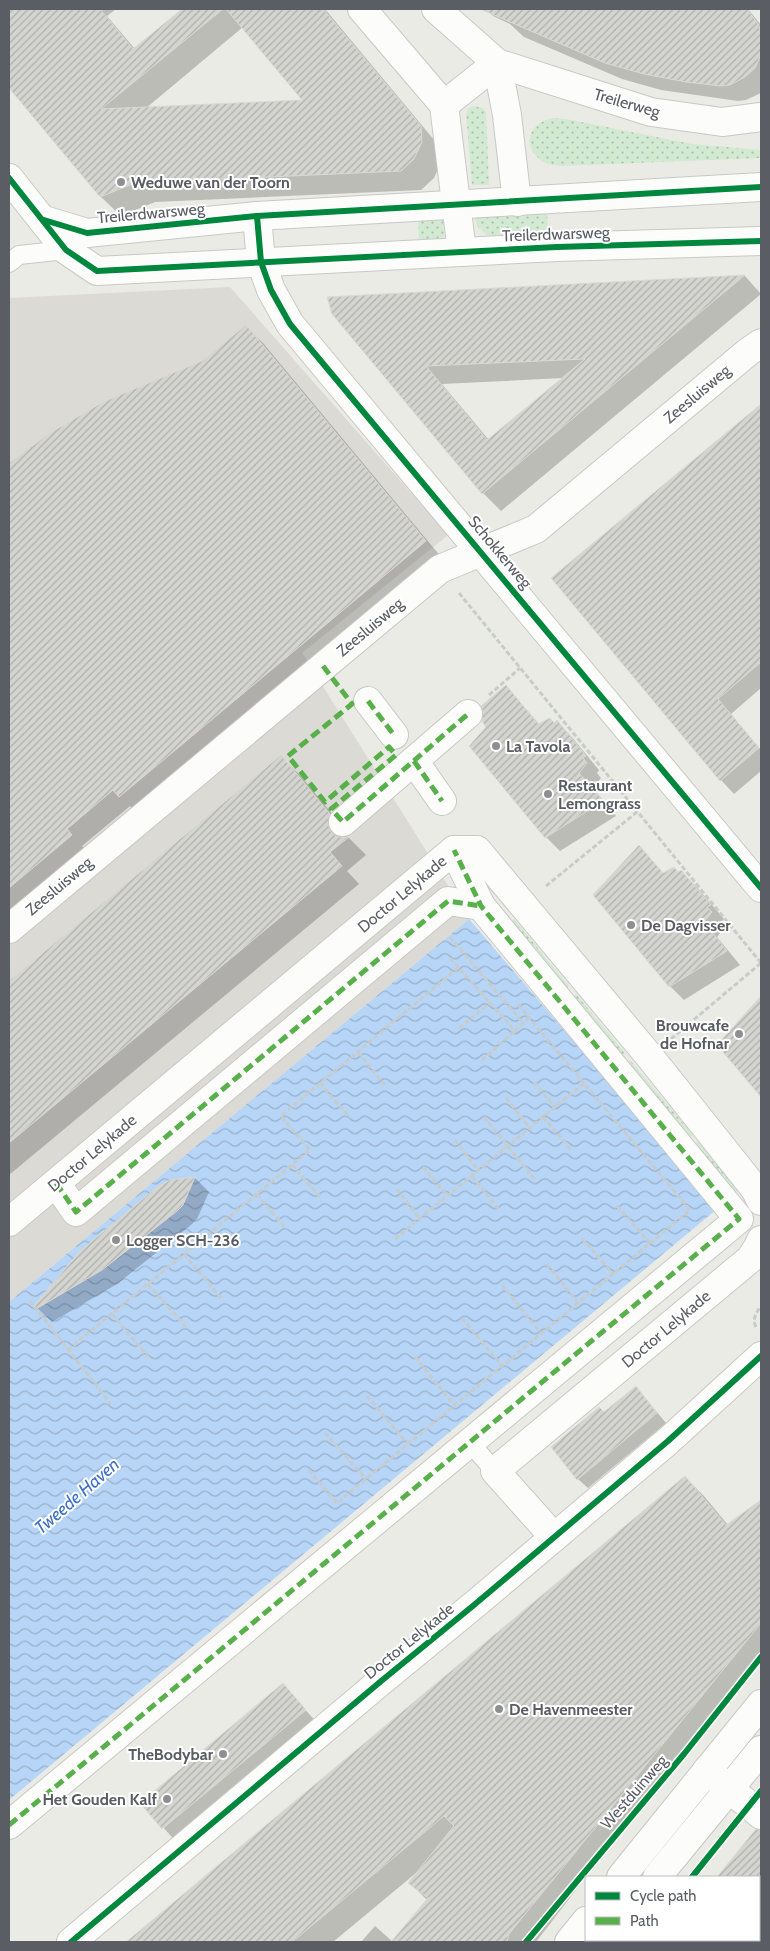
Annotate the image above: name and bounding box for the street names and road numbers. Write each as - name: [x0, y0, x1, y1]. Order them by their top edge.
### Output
- street label: Treilerweg: [592, 84, 663, 122]
- street label: Treilerdwarsweg: [97, 199, 207, 227]
- street label: Treilerdwarsweg: [502, 223, 611, 245]
- street label: Zeesluisweg: [660, 360, 735, 427]
- street label: Schokkerweg: [464, 512, 537, 593]
- street label: Zeesluisweg: [333, 593, 408, 660]
- street label: Doctor Lelykade: [354, 851, 450, 937]
- street label: Zeesluisweg: [22, 852, 97, 919]
- street label: Doctor Lelykade: [44, 1110, 140, 1196]
- street label: Doctor Lelykade: [618, 1286, 714, 1372]
- street label: Doctor Lelykade: [360, 1599, 458, 1683]
- street label: Westduinweg: [597, 1750, 672, 1833]

